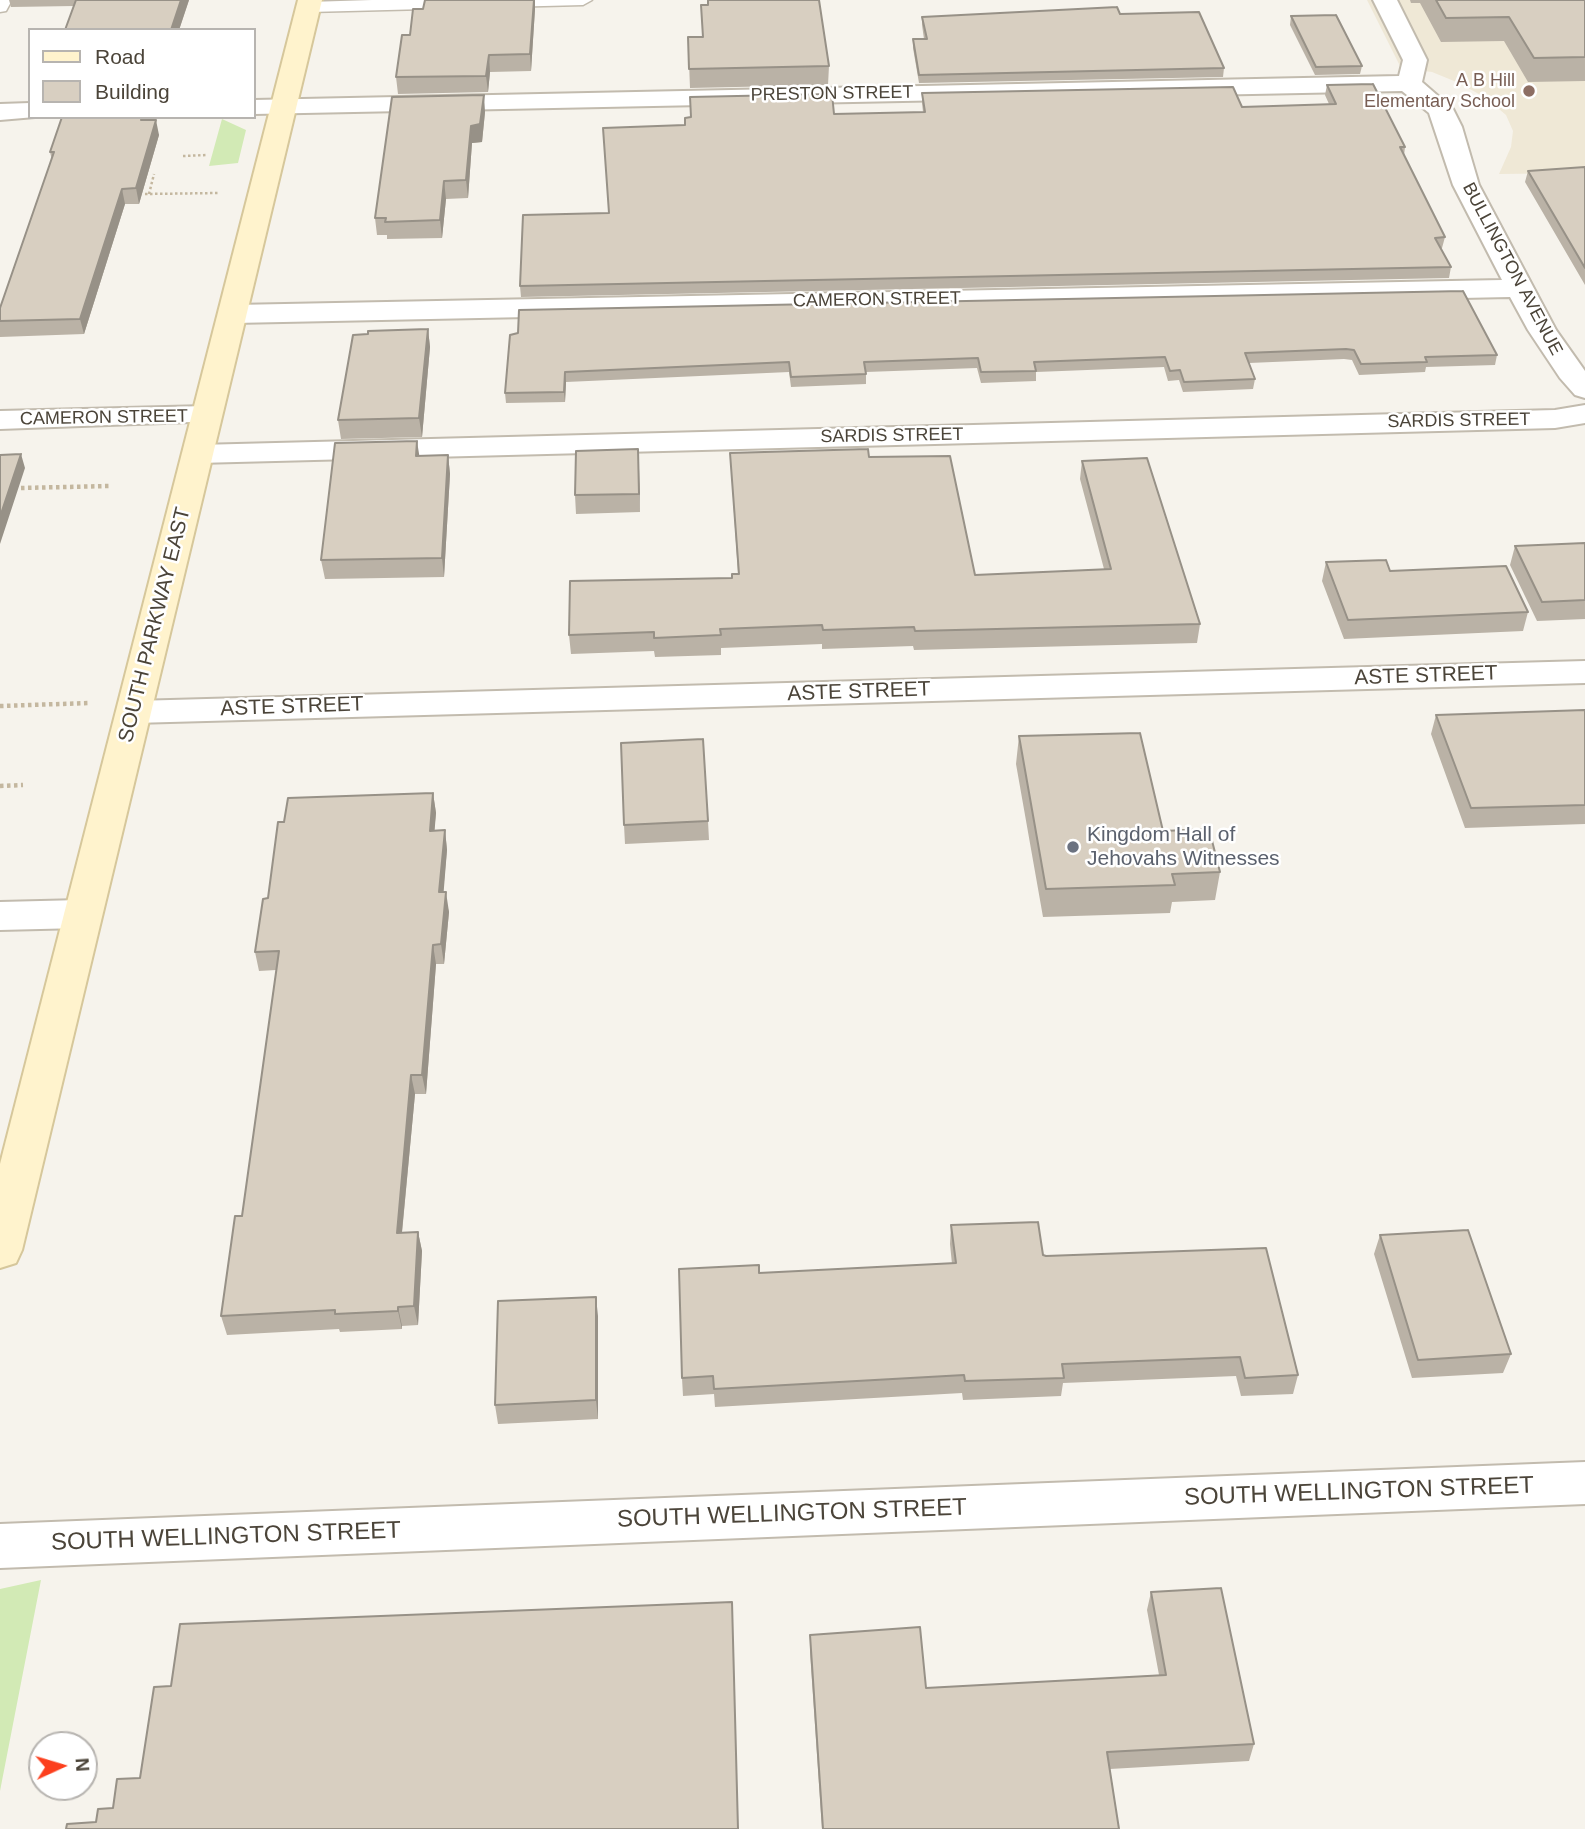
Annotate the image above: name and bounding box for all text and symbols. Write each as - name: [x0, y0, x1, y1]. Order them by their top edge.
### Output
- legend: [28, 28, 256, 119]
- text: Road: [95, 45, 145, 68]
- place label: A B Hill Elementary School: [1364, 70, 1515, 112]
- text: Building: [95, 80, 170, 103]
- street label: PRESTON STREET: [750, 82, 914, 106]
- marker: A B Hill Elementary School: [1521, 83, 1537, 99]
- street label: BULLINGTON AVENUE: [1457, 179, 1567, 359]
- street label: CAMERON STREET: [793, 288, 961, 312]
- street label: CAMERON STREET: [20, 406, 188, 430]
- street label: SARDIS STREET: [1387, 409, 1531, 433]
- street label: SARDIS STREET: [820, 424, 964, 448]
- street label: SOUTH PARKWAY EAST: [114, 505, 196, 745]
- street label: ASTE STREET: [1354, 661, 1498, 691]
- street label: ASTE STREET: [787, 677, 931, 707]
- street label: ASTE STREET: [220, 692, 364, 722]
- place label: Kingdom Hall of Jehovahs Witnesses: [1087, 822, 1280, 872]
- marker: Kingdom Hall of Jehovahs Witnesses: [1065, 839, 1081, 855]
- street label: SOUTH WELLINGTON STREET: [1183, 1471, 1535, 1513]
- street label: SOUTH WELLINGTON STREET: [616, 1493, 968, 1535]
- street label: SOUTH WELLINGTON STREET: [50, 1516, 402, 1558]
- north arrow: [28, 1731, 98, 1801]
- text: N: [71, 1757, 93, 1772]

